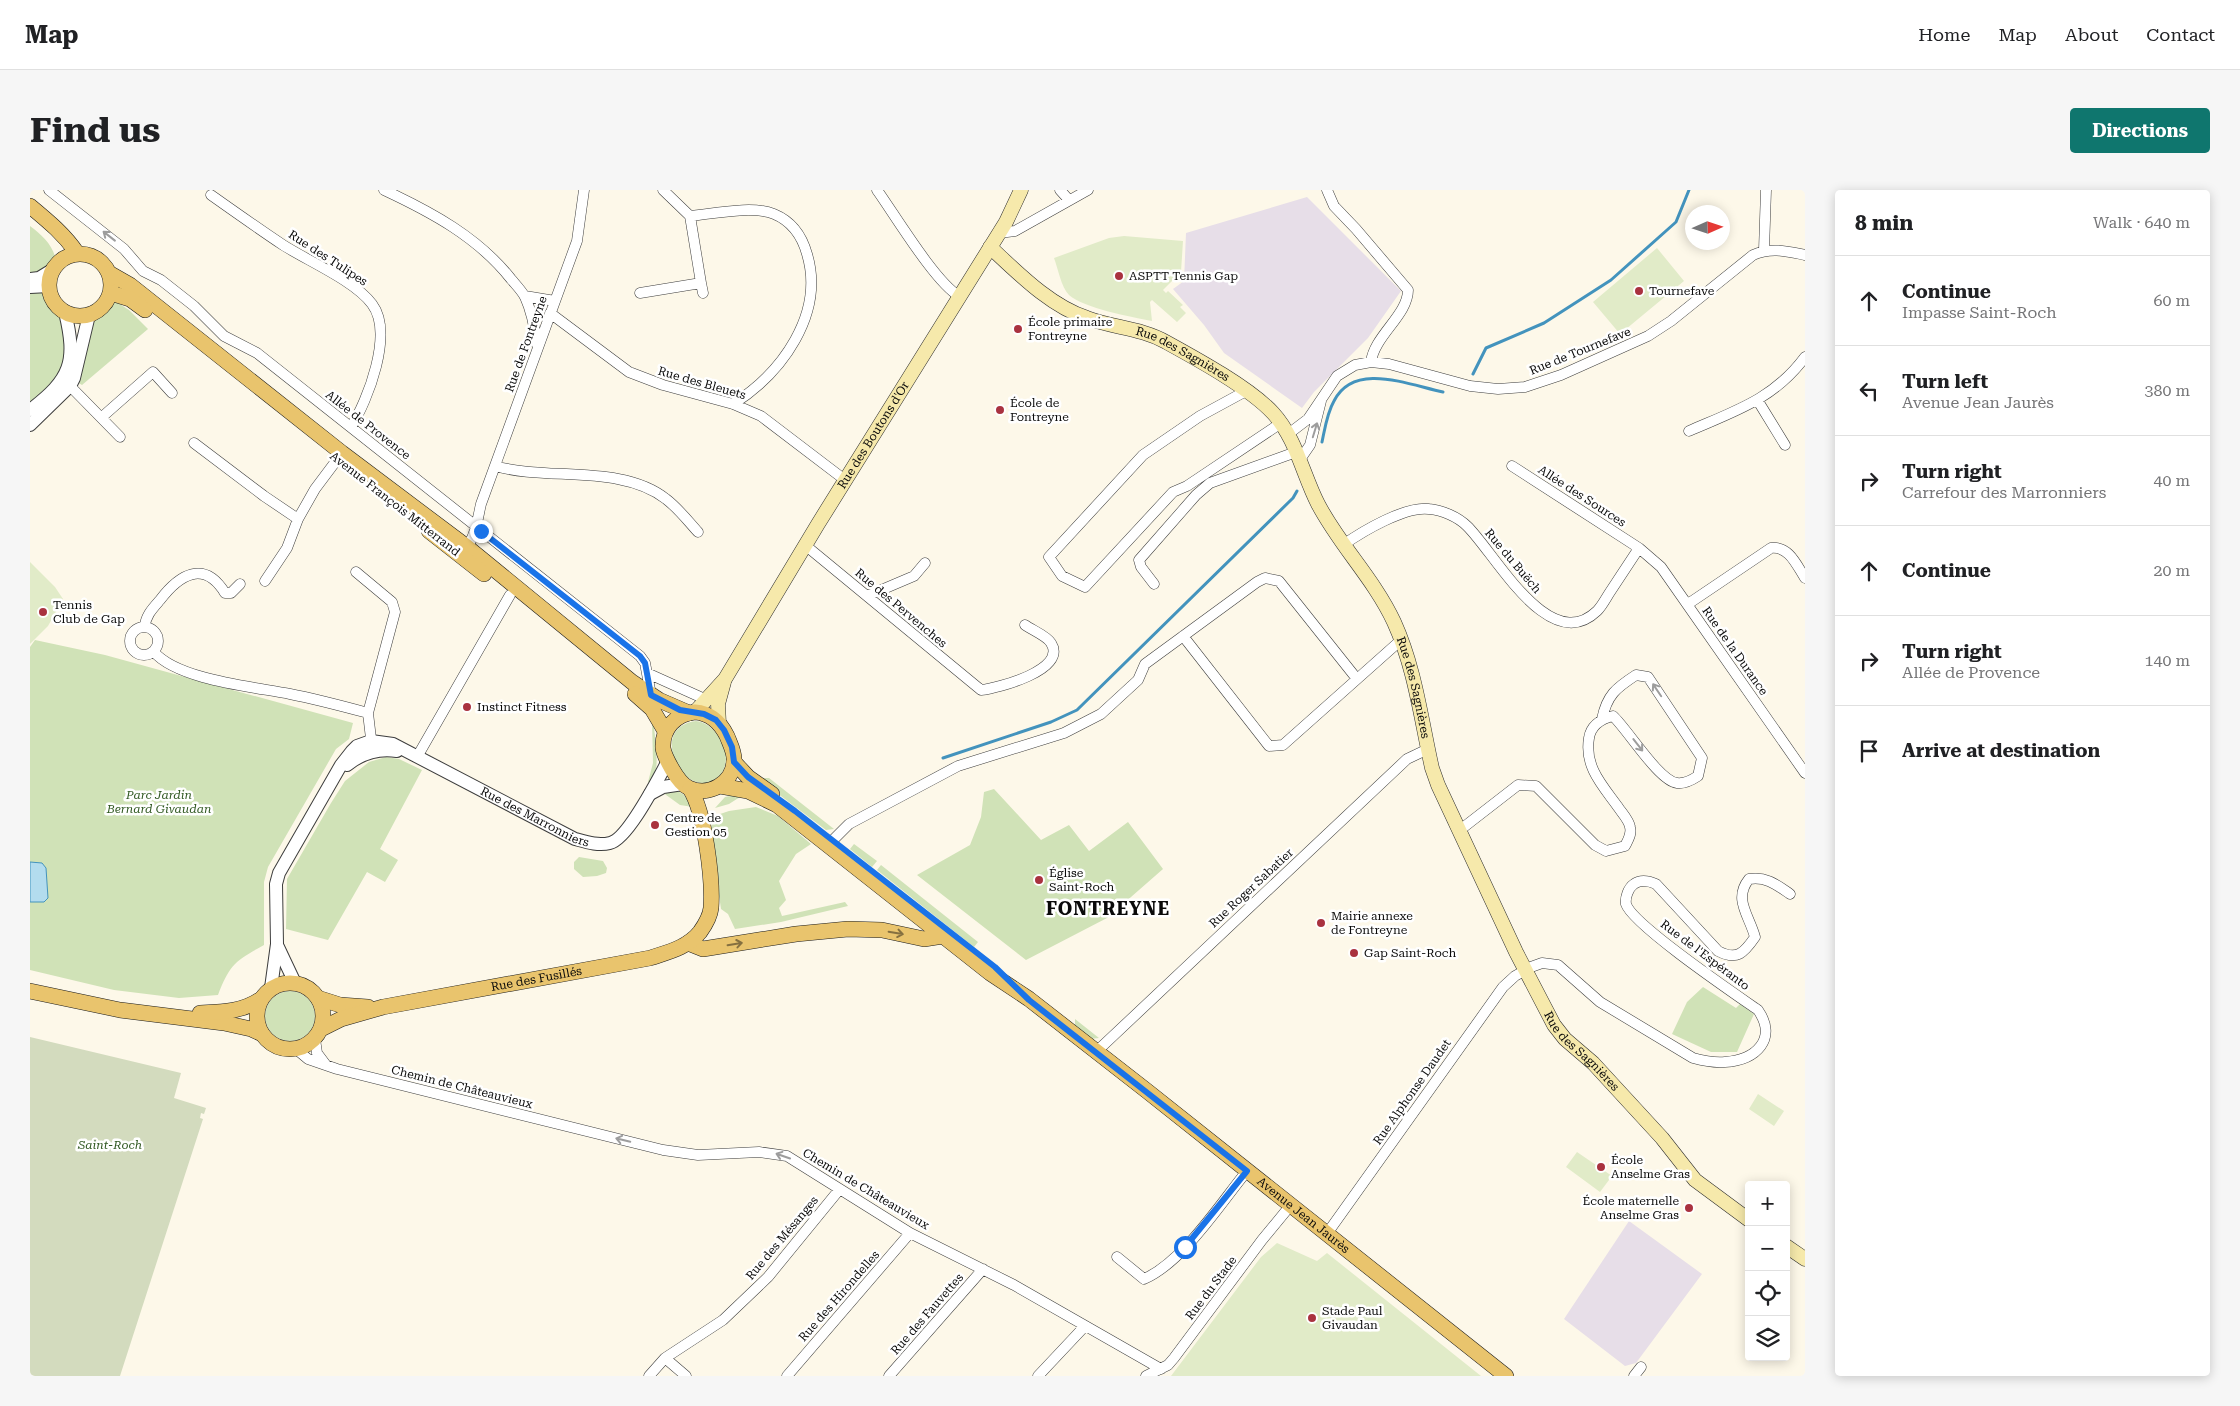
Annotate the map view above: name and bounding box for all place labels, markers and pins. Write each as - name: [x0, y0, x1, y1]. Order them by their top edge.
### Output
- place label: ASPTT Tennis Gap: [1129, 269, 1238, 283]
- marker: ASPTT Tennis Gap: [1113, 270, 1125, 282]
- place label: Tournefave: [1649, 284, 1715, 298]
- marker: Tournefave: [1633, 285, 1645, 297]
- place label: École primaire Fontreyne: [1028, 315, 1113, 343]
- marker: École primaire Fontreyne: [1012, 323, 1024, 335]
- place label: École de Fontreyne: [1010, 396, 1069, 424]
- marker: École de Fontreyne: [994, 404, 1006, 416]
- place label: Tennis Club de Gap: [53, 598, 125, 626]
- marker: Tennis Club de Gap: [37, 606, 49, 618]
- place label: Instinct Fitness: [477, 700, 567, 714]
- marker: Instinct Fitness: [461, 701, 473, 713]
- place label: Centre de Gestion 05: [665, 811, 727, 839]
- marker: Centre de Gestion 05: [649, 819, 661, 831]
- place label: Église Saint-Roch: [1049, 866, 1115, 894]
- marker: Église Saint-Roch: [1033, 874, 1045, 886]
- place label: Mairie annexe de Fontreyne: [1331, 909, 1413, 937]
- marker: Mairie annexe de Fontreyne: [1315, 917, 1327, 929]
- place label: Gap Saint-Roch: [1364, 946, 1457, 960]
- marker: Gap Saint-Roch: [1348, 947, 1360, 959]
- place label: École Anselme Gras: [1611, 1153, 1690, 1181]
- marker: École Anselme Gras: [1595, 1161, 1607, 1173]
- place label: École maternelle Anselme Gras: [1582, 1194, 1679, 1222]
- marker: École maternelle Anselme Gras: [1683, 1202, 1695, 1214]
- place label: Stade Paul Givaudan: [1322, 1304, 1383, 1332]
- marker: Stade Paul Givaudan: [1306, 1312, 1318, 1324]

